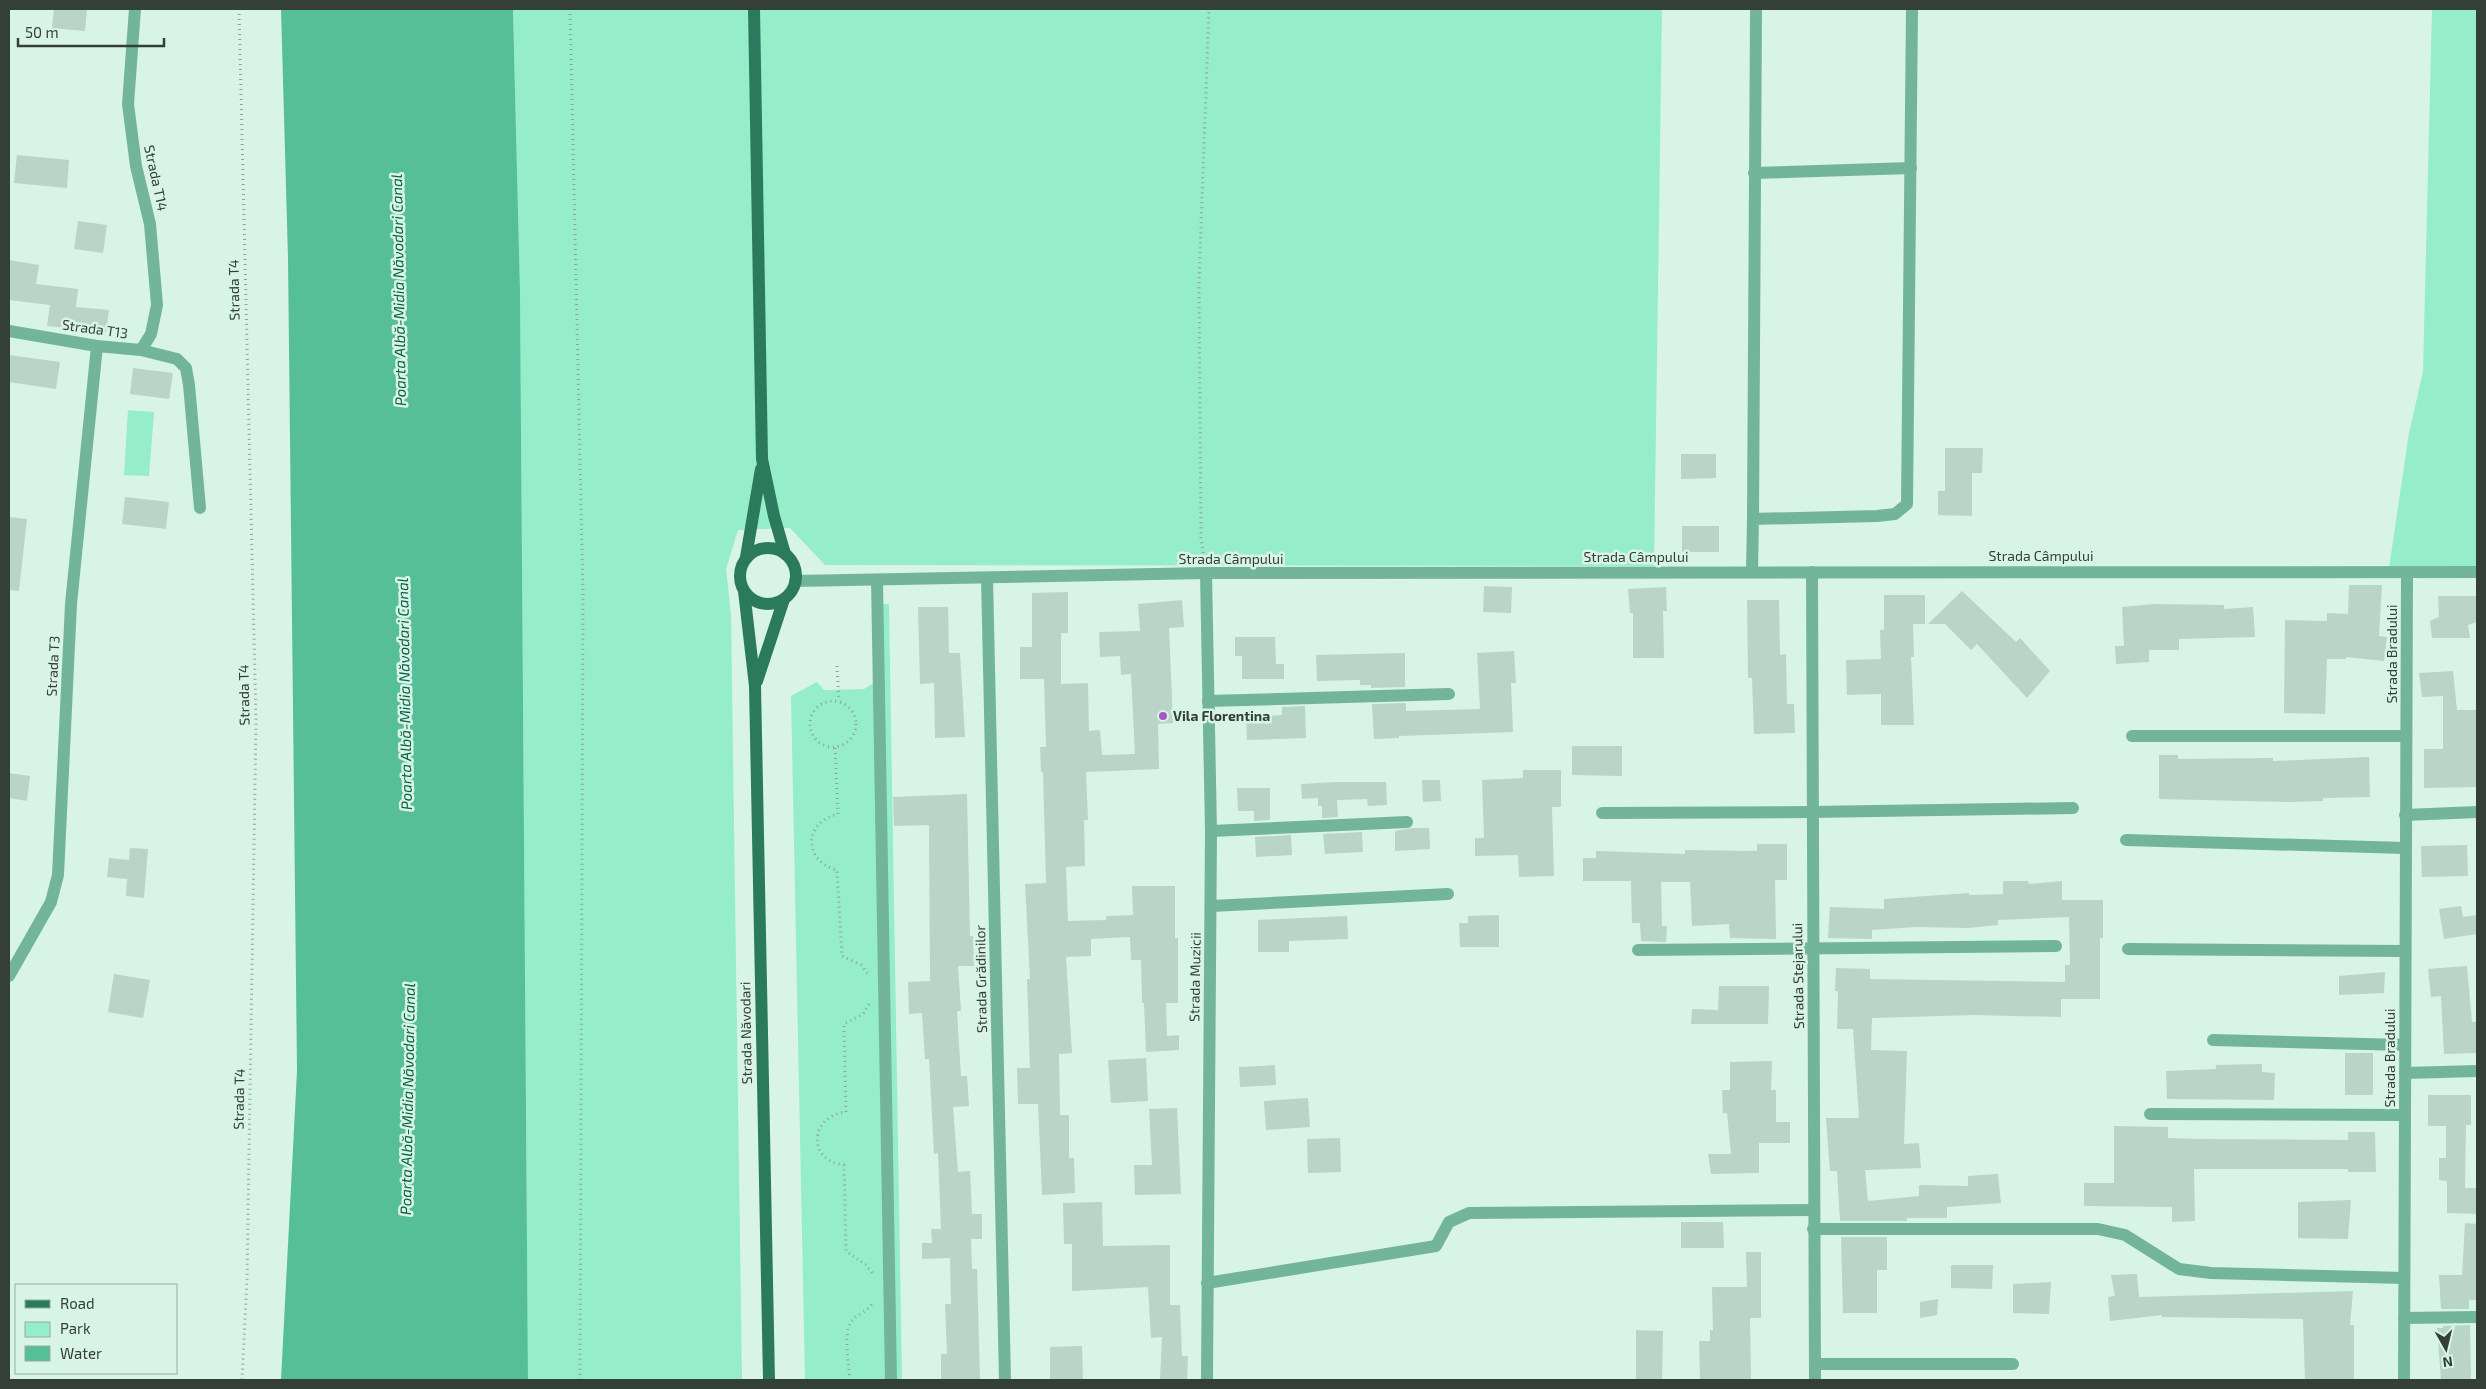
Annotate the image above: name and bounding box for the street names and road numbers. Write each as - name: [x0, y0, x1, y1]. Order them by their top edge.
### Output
- street label: Strada T14: [141, 143, 172, 213]
- street label: Strada T4: [224, 259, 243, 321]
- street label: Strada T13: [61, 315, 129, 342]
- street label: Strada Câmpului: [1989, 547, 2093, 564]
- street label: Strada Câmpului: [1584, 548, 1688, 565]
- street label: Strada Câmpului: [1179, 550, 1283, 567]
- street label: Strada Bradului: [2383, 605, 2400, 703]
- street label: Strada T3: [42, 635, 63, 697]
- street label: Strada T4: [234, 664, 253, 726]
- street label: Strada Stejarului: [1788, 923, 1807, 1029]
- street label: Strada Grădinilor: [971, 924, 990, 1033]
- street label: Strada Muzicii: [1185, 932, 1204, 1022]
- street label: Strada Năvodari: [736, 981, 755, 1085]
- street label: Strada Bradului: [2381, 1009, 2398, 1107]
- street label: Strada T4: [229, 1068, 248, 1130]

